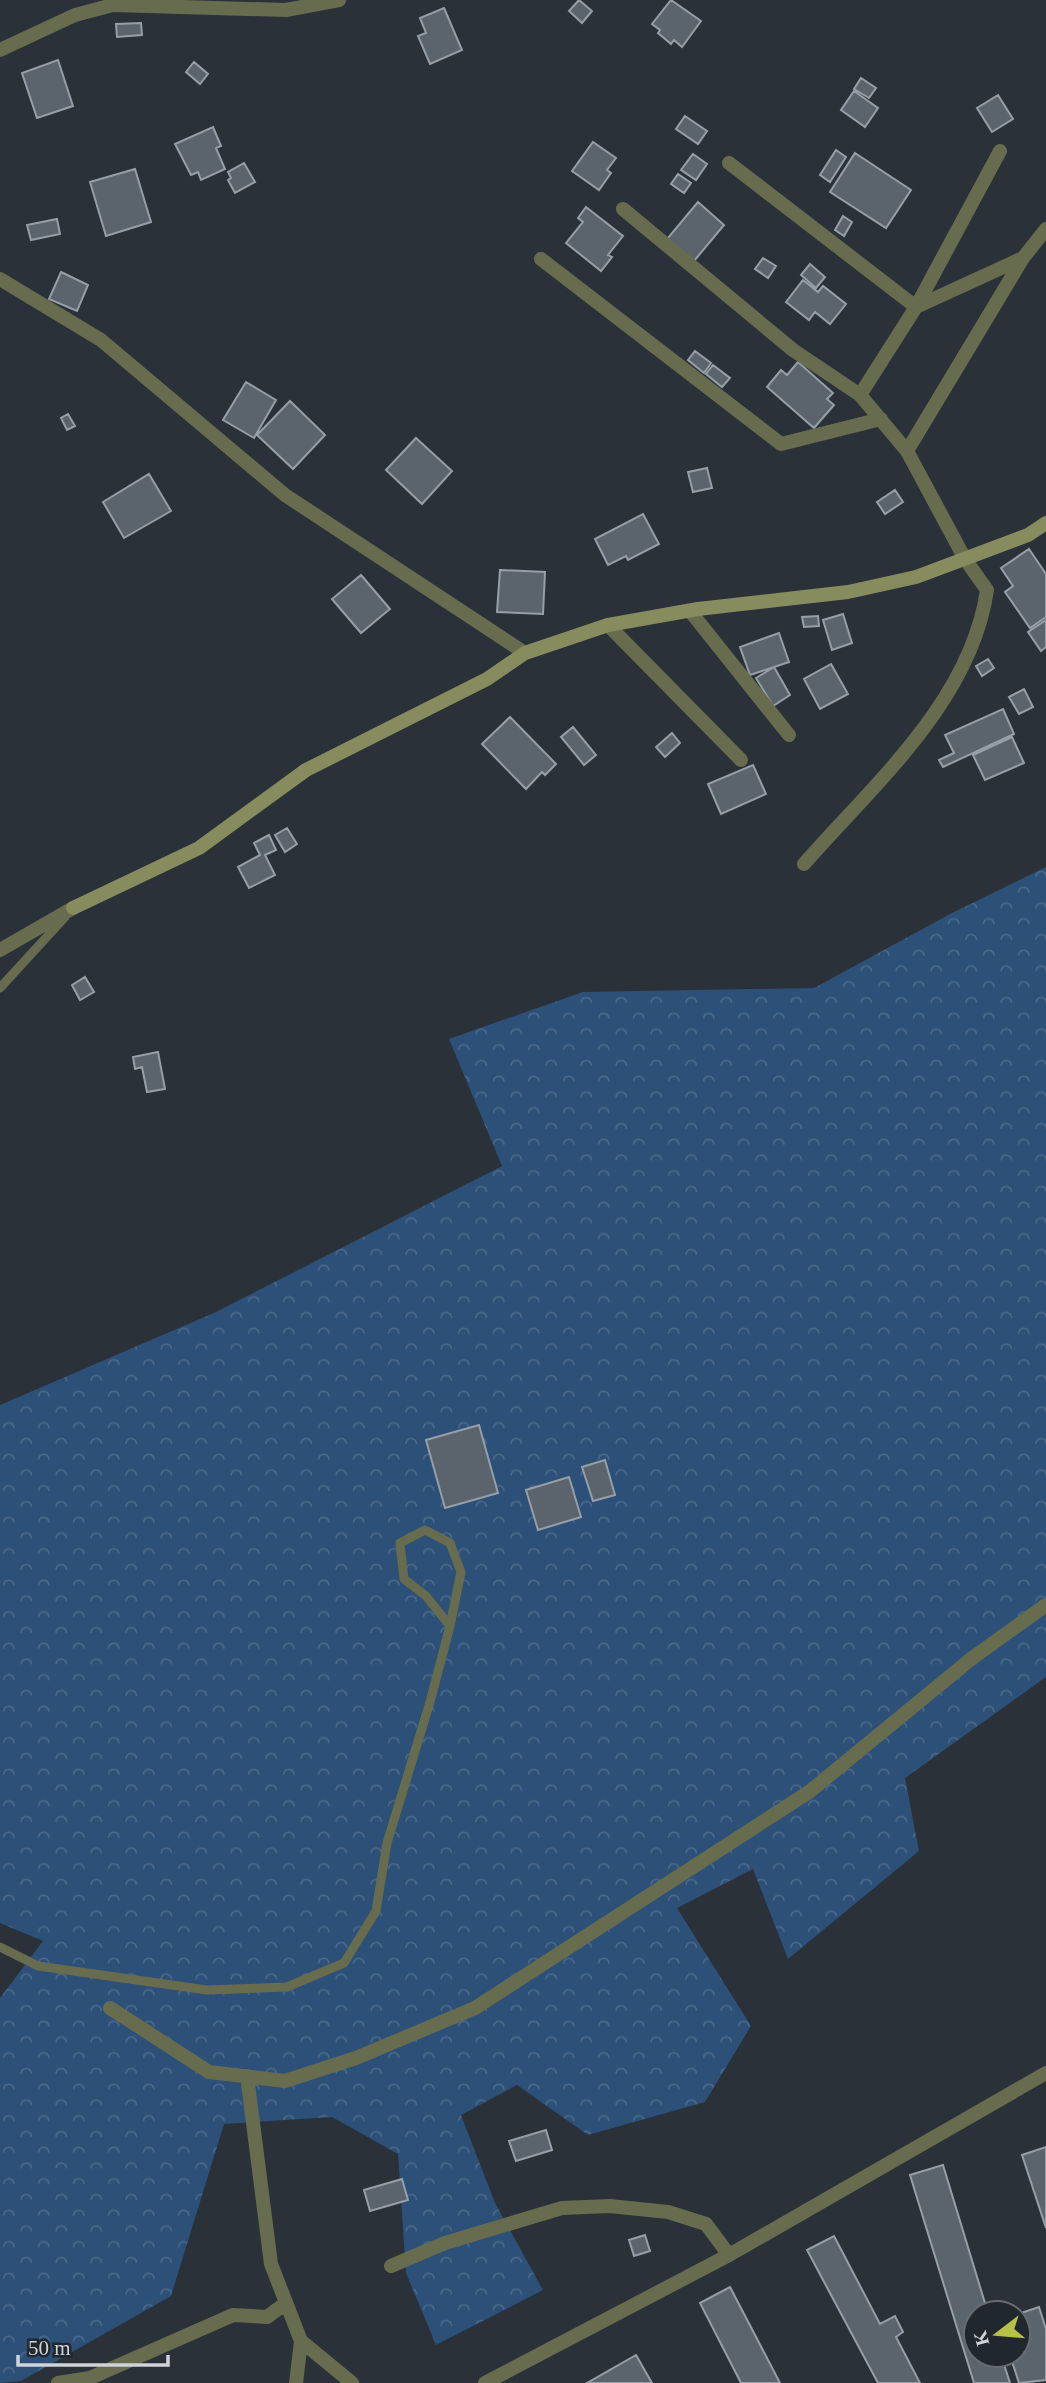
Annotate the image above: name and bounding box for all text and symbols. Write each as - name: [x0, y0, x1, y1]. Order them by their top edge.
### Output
- north arrow: [962, 2299, 1032, 2369]
- scale bar: [18, 2324, 168, 2368]
- text: K: [969, 2328, 993, 2349]
- text: 50 m: [28, 2336, 71, 2360]

